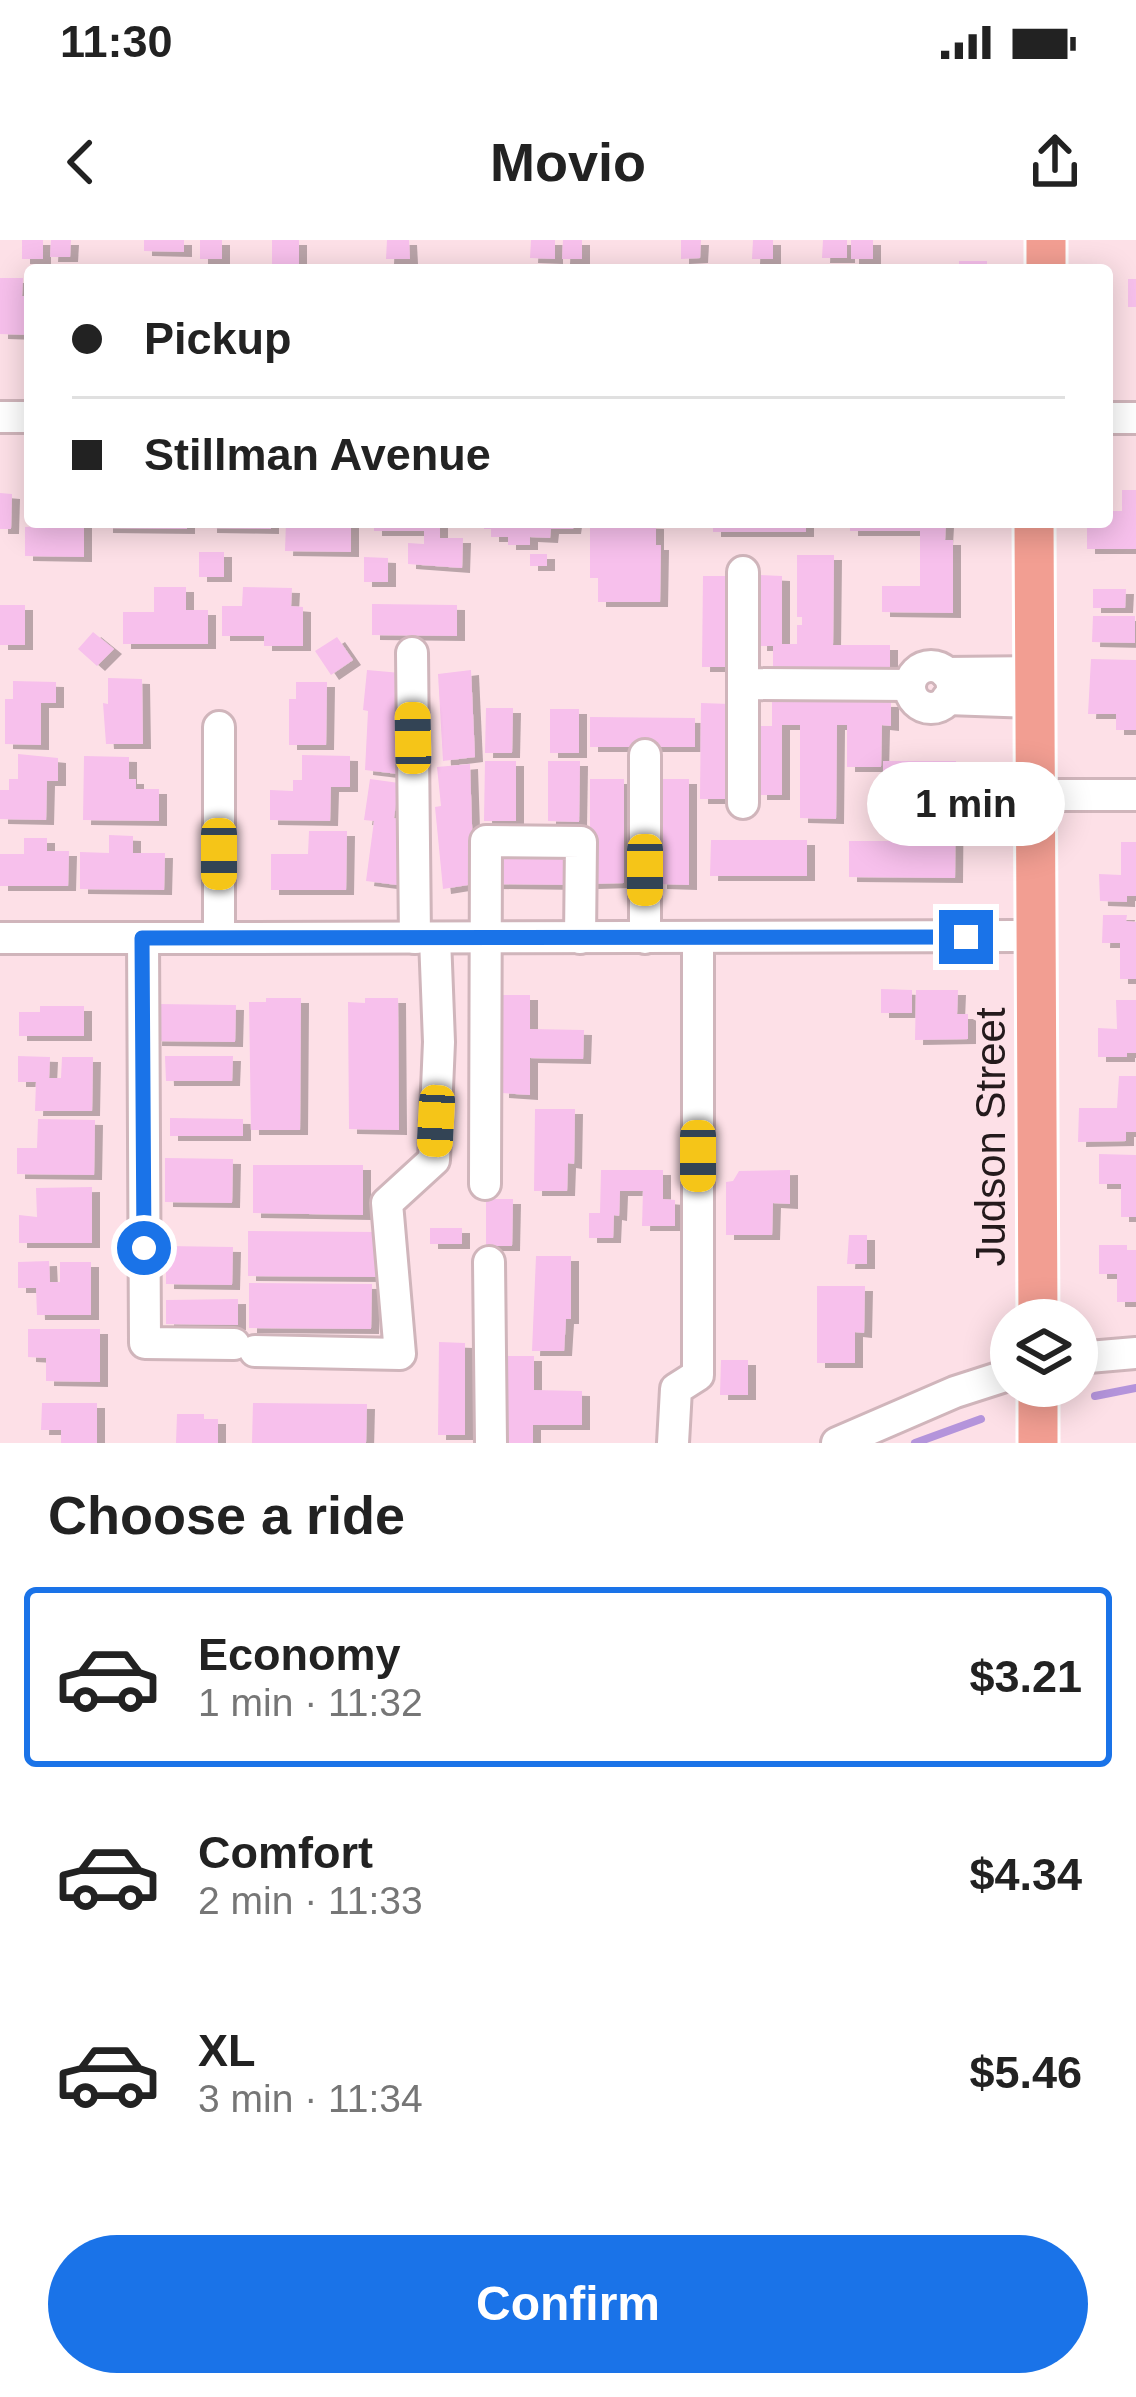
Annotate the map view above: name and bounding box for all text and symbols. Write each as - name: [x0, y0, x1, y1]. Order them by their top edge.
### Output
- text: 11:30: [60, 16, 173, 67]
- icon: back: [48, 129, 114, 195]
- icon: share: [1022, 129, 1088, 195]
- text: Movio: [490, 132, 646, 192]
- text: Pickup: [144, 313, 292, 364]
- text: Stillman Avenue: [144, 429, 491, 480]
- car: [394, 702, 432, 774]
- callout: 1 min: [867, 763, 1065, 847]
- text: 1 min: [915, 782, 1017, 825]
- car: [201, 818, 237, 890]
- car: [627, 834, 663, 906]
- route end: [939, 910, 993, 964]
- street label: Judson Street: [967, 1007, 1014, 1267]
- car: [416, 1084, 456, 1158]
- car: [680, 1120, 716, 1192]
- route start: [117, 1221, 171, 1275]
- map controls: [990, 1299, 1098, 1407]
- button: layers: [990, 1299, 1098, 1407]
- text: Choose a ride: [48, 1485, 405, 1545]
- icon: car: [54, 1623, 162, 1731]
- text: Economy: [198, 1629, 401, 1680]
- text: $3.21: [969, 1651, 1082, 1702]
- text: 1 min · 11:32: [198, 1681, 423, 1724]
- icon: car: [54, 1821, 162, 1929]
- text: Comfort: [198, 1827, 373, 1878]
- text: $4.34: [969, 1849, 1082, 1900]
- text: 2 min · 11:33: [198, 1879, 423, 1922]
- icon: car: [54, 2019, 162, 2127]
- text: XL: [198, 2025, 256, 2076]
- text: $5.46: [969, 2047, 1082, 2098]
- text: 3 min · 11:34: [198, 2077, 423, 2120]
- button: Confirm: [48, 2235, 1088, 2373]

